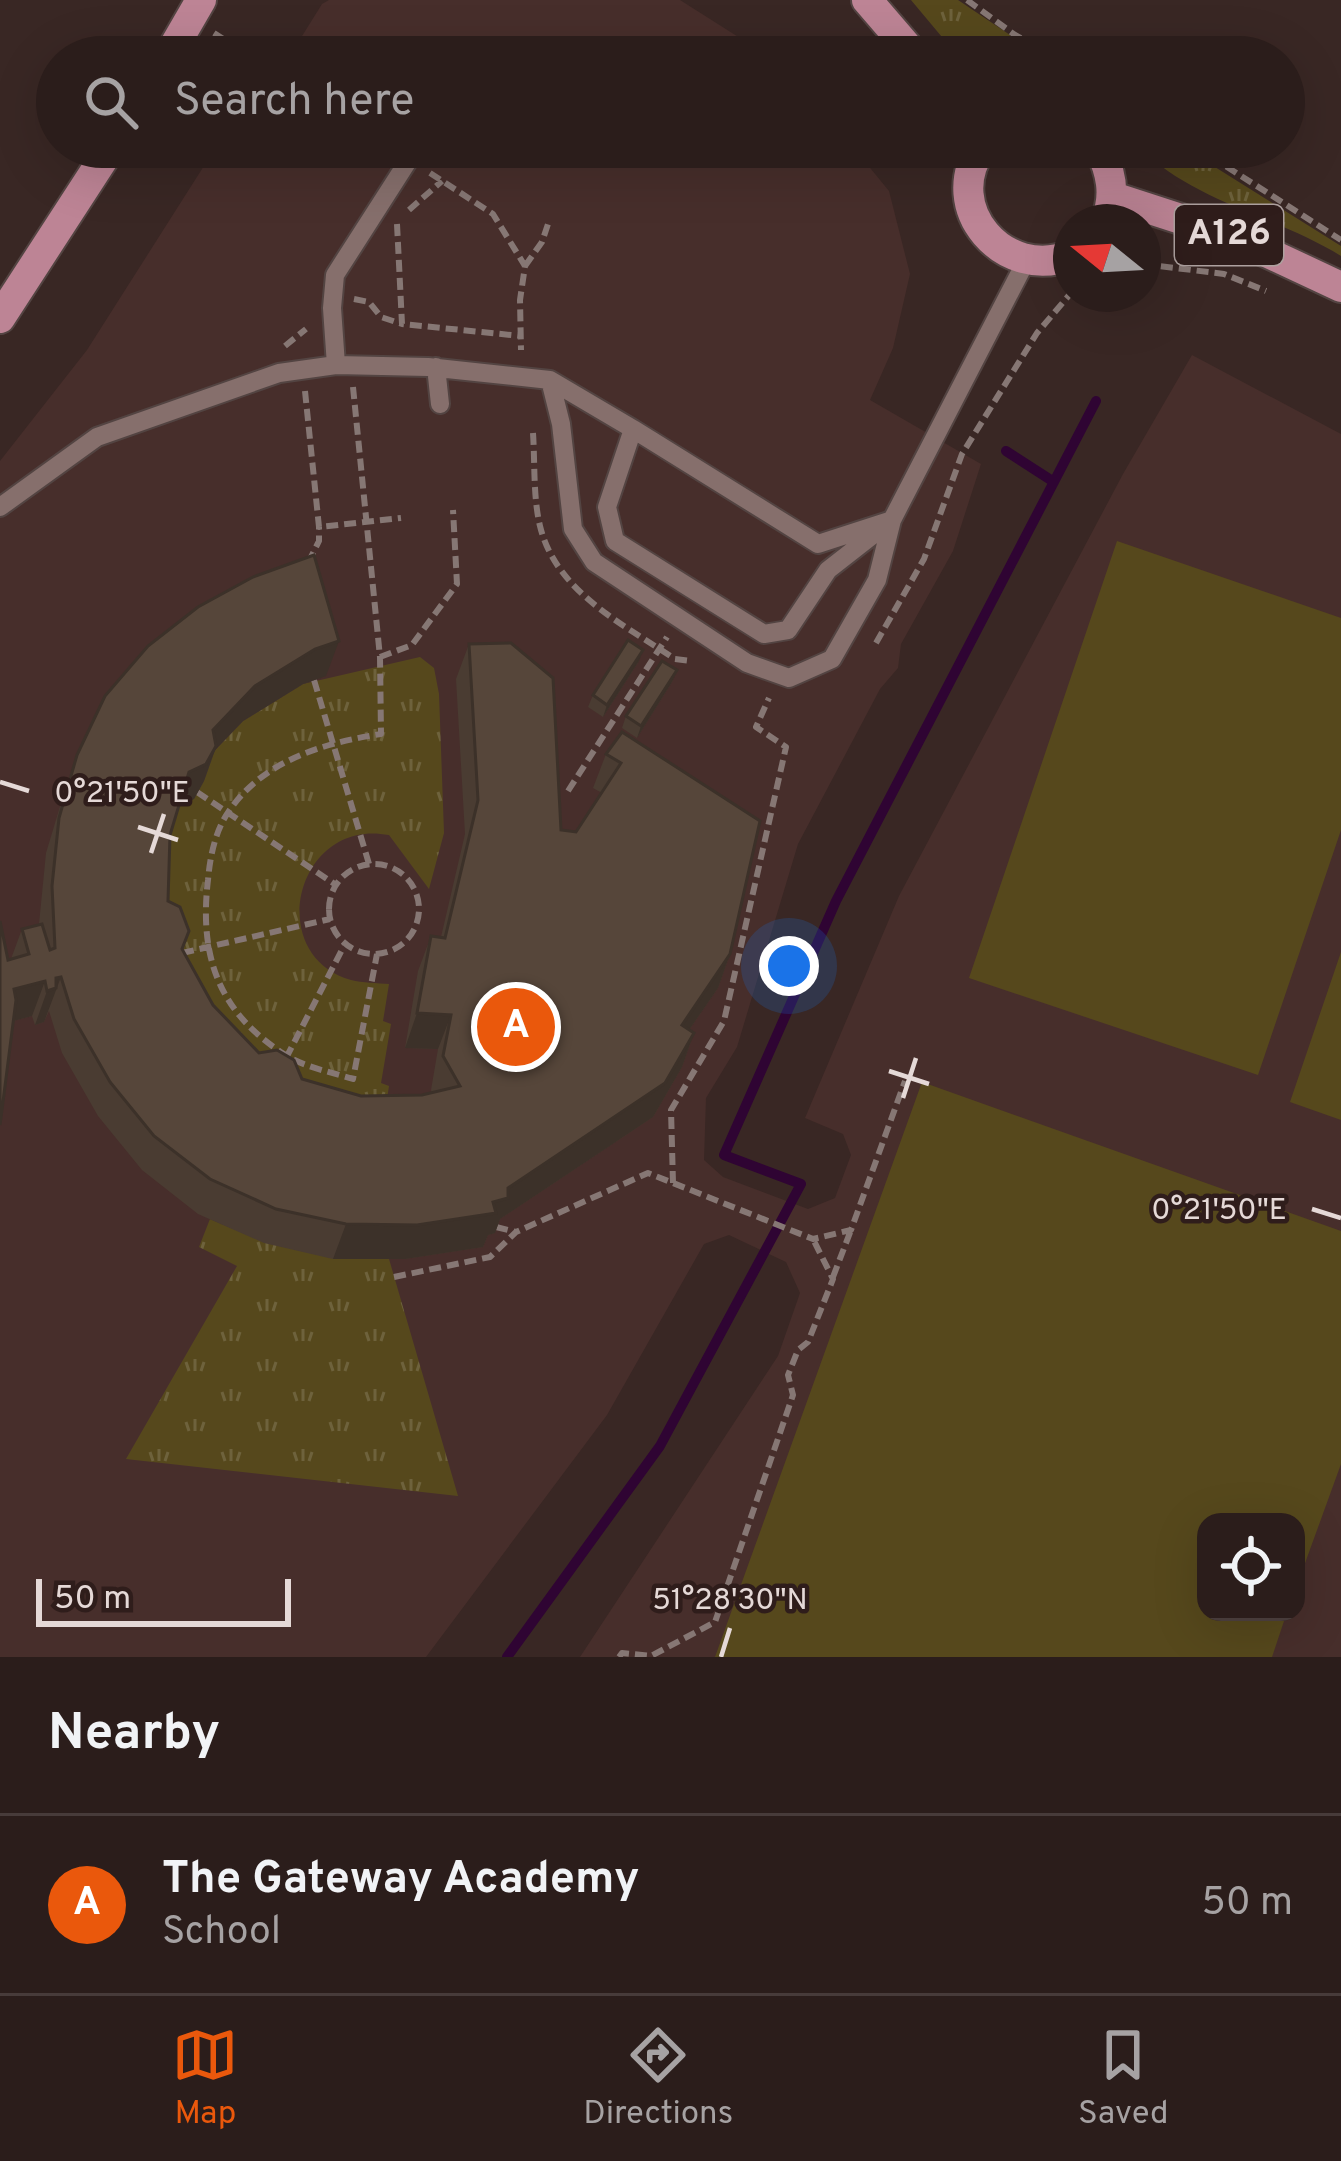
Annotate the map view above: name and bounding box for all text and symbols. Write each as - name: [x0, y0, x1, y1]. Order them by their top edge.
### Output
- search box: [36, 36, 1305, 168]
- icon: search: [78, 69, 144, 135]
- text: Search here: [174, 74, 414, 131]
- north arrow: [1053, 204, 1161, 312]
- road number: A126: [1175, 205, 1283, 265]
- text: 0°21'50"E: [54, 776, 190, 813]
- your location: [759, 936, 819, 996]
- pin: A: [477, 982, 555, 1072]
- text: 0°21'50"E: [1151, 1193, 1287, 1230]
- map controls: [1197, 1513, 1305, 1621]
- button: locate: [1197, 1513, 1305, 1621]
- scale bar: [36, 1573, 291, 1626]
- text: 50 m: [54, 1579, 131, 1621]
- text: 51°28'30"N: [652, 1583, 808, 1620]
- text: Nearby: [48, 1703, 220, 1768]
- text: The Gateway Academy: [162, 1852, 640, 1909]
- text: A: [73, 1880, 101, 1929]
- text: 50 m: [1202, 1880, 1293, 1929]
- text: School: [162, 1909, 281, 1958]
- tab: Map: [172, 2022, 238, 2136]
- tab: Directions: [583, 2022, 733, 2136]
- tab: Saved: [1078, 2022, 1169, 2136]

